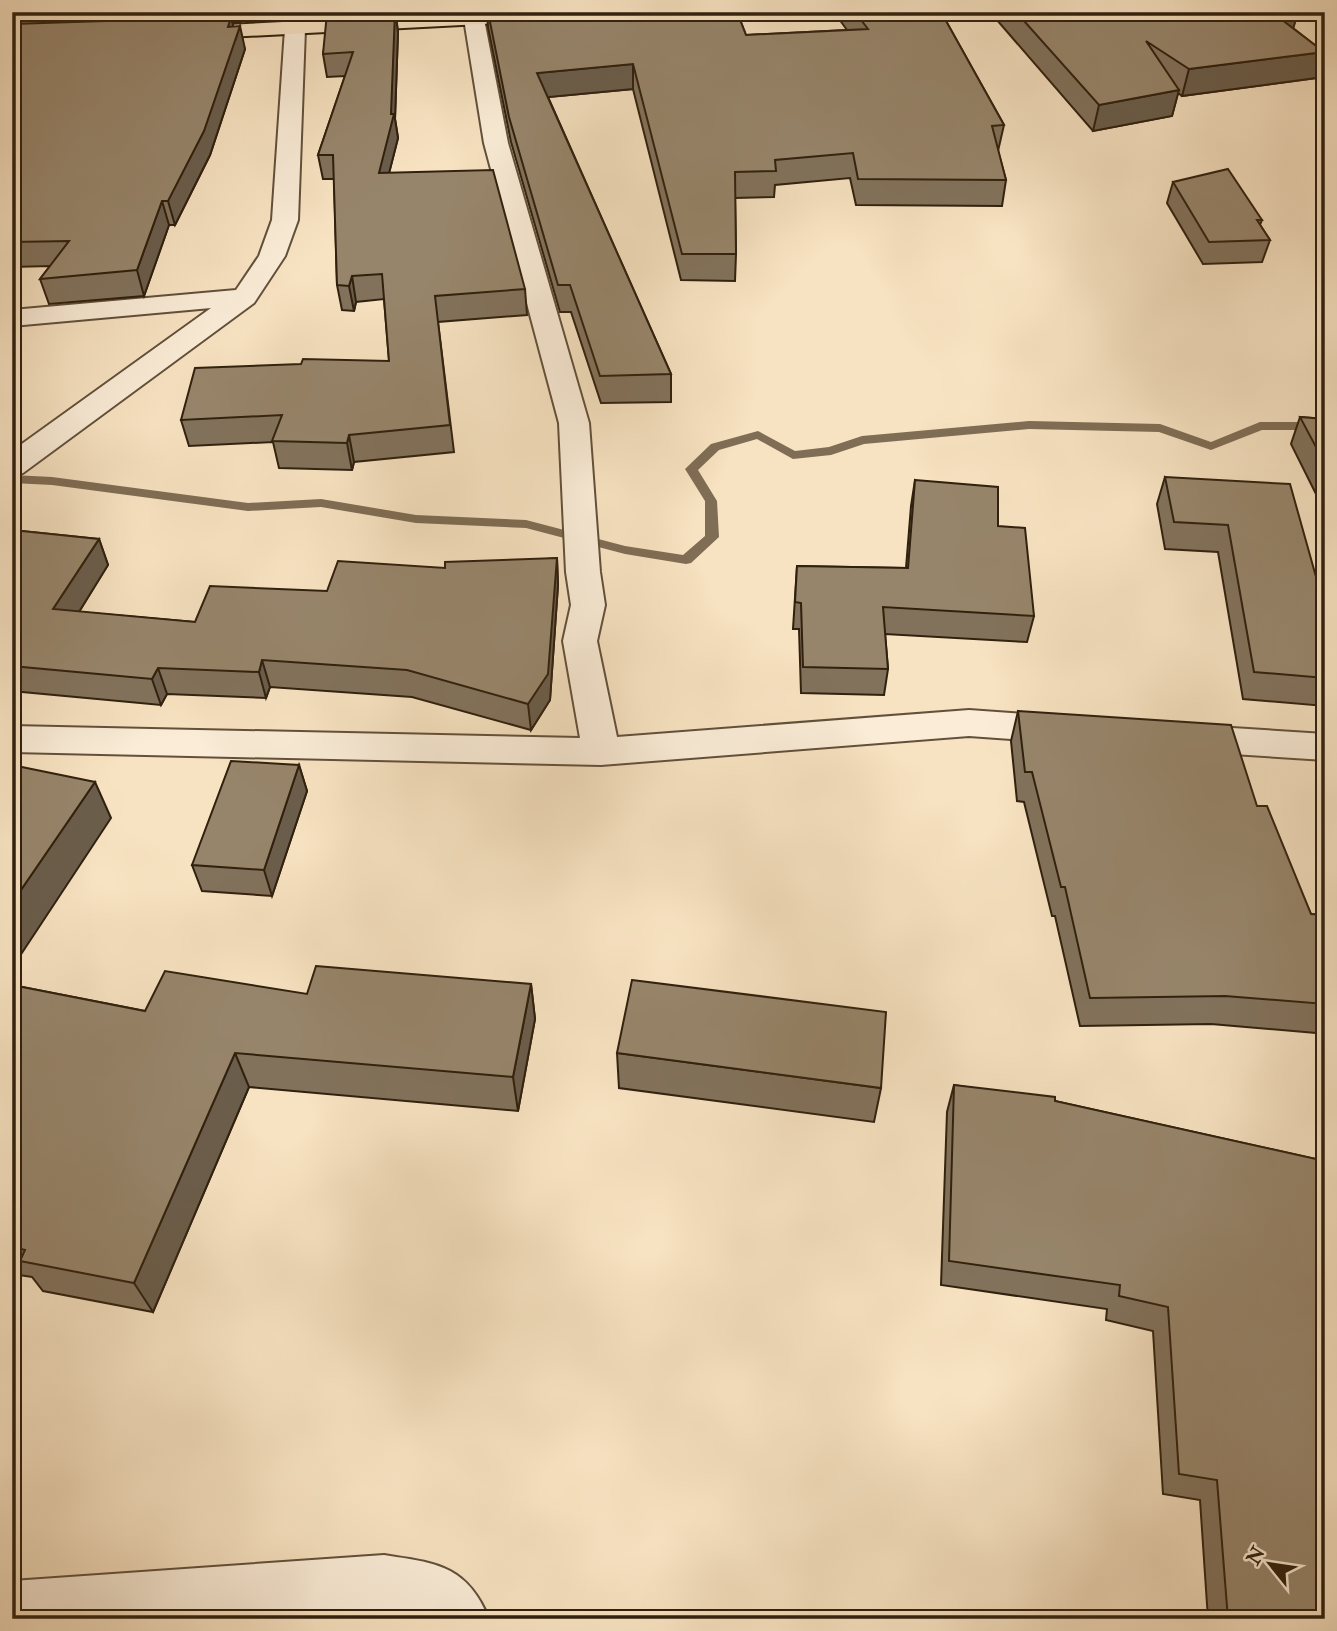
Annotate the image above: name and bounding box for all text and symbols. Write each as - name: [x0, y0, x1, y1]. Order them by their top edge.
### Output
- north arrow: [1236, 1530, 1306, 1600]
- text: N: [1241, 1542, 1271, 1570]

